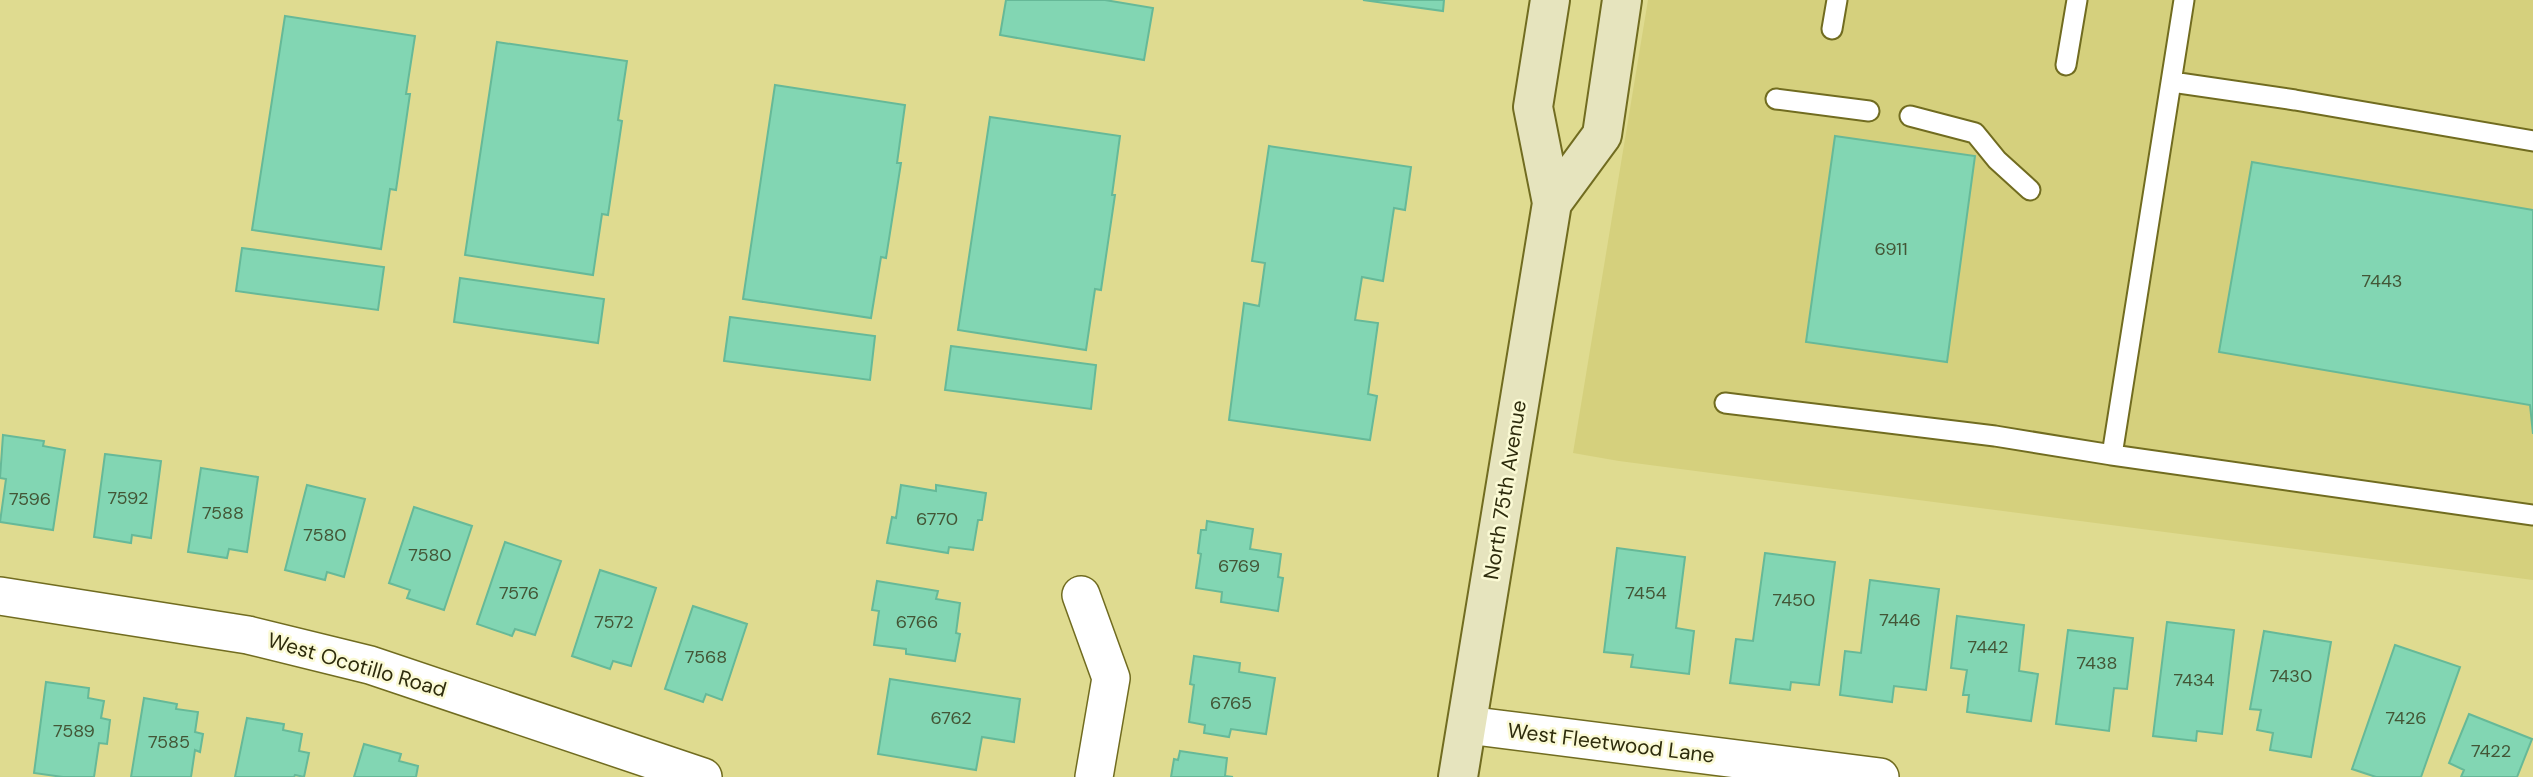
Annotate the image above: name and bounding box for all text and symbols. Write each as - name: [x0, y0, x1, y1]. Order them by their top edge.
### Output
- house number: 6911: [1874, 237, 1908, 261]
- house number: 7443: [2361, 269, 2403, 293]
- street label: North 75th Avenue: [1477, 398, 1533, 582]
- house number: 7592: [108, 486, 148, 510]
- house number: 7596: [9, 487, 51, 511]
- house number: 7588: [202, 501, 244, 525]
- house number: 6770: [916, 507, 958, 531]
- house number: 7580: [303, 523, 347, 547]
- house number: 7580: [408, 543, 452, 567]
- house number: 6769: [1218, 554, 1260, 578]
- house number: 7576: [499, 581, 539, 605]
- house number: 7454: [1625, 581, 1667, 605]
- house number: 7450: [1773, 588, 1815, 612]
- house number: 7446: [1879, 608, 1921, 632]
- house number: 7572: [594, 610, 634, 634]
- house number: 6766: [896, 610, 938, 634]
- street label: West Ocotillo Road: [264, 626, 450, 704]
- house number: 7442: [1968, 635, 2008, 659]
- house number: 7568: [685, 645, 727, 669]
- house number: 7438: [2076, 651, 2118, 675]
- house number: 7430: [2270, 664, 2312, 688]
- house number: 7434: [2173, 668, 2215, 692]
- house number: 6765: [1210, 691, 1252, 715]
- house number: 6762: [930, 706, 972, 730]
- house number: 7426: [2385, 706, 2427, 730]
- street label: West Fleetwood Lane: [1506, 716, 1716, 770]
- house number: 7589: [53, 719, 95, 743]
- house number: 7585: [148, 730, 190, 754]
- house number: 7422: [2471, 739, 2511, 763]

